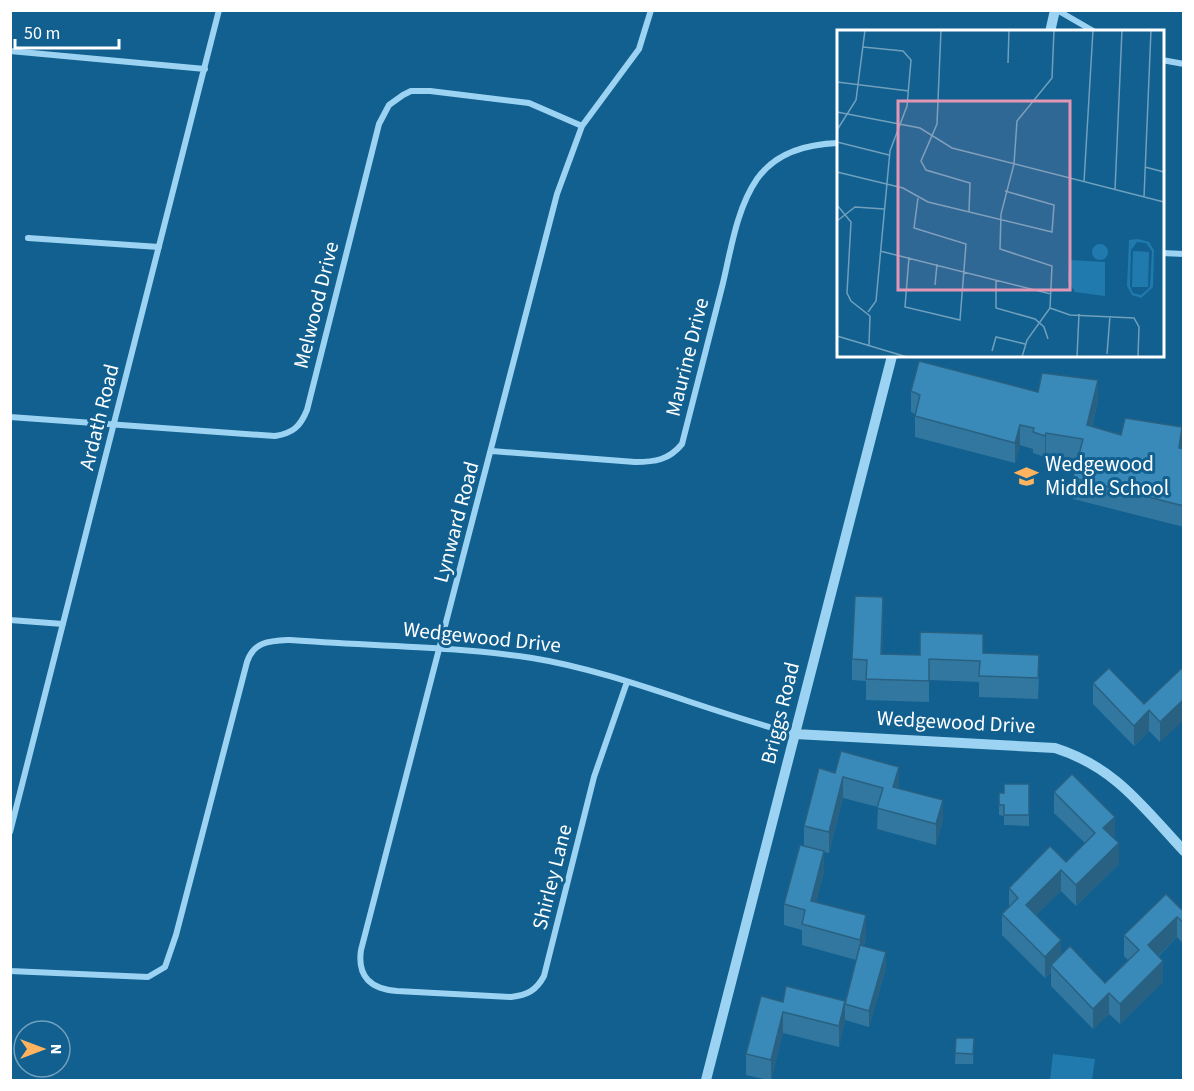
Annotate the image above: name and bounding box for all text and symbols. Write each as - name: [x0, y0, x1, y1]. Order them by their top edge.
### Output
- scale bar: [15, 12, 118, 50]
- text: 50 m: [24, 21, 60, 46]
- inset map: [837, 30, 1164, 357]
- street label: Melwood Drive: [286, 238, 346, 372]
- street label: Maurine Drive: [658, 294, 716, 420]
- street label: Ardath Road: [71, 361, 127, 473]
- place label: Wedgewood Middle School: [1045, 449, 1169, 503]
- street label: Lynward Road: [425, 458, 487, 586]
- school or university icon: Wedgewood Middle School: [1014, 463, 1040, 489]
- street label: Wedgewood Drive: [402, 614, 562, 660]
- street label: Briggs Road: [753, 659, 807, 767]
- street label: Wedgewood Drive: [876, 703, 1036, 741]
- street label: Shirley Lane: [524, 821, 580, 933]
- north arrow: [12, 1019, 72, 1079]
- text: N: [45, 1044, 67, 1054]

